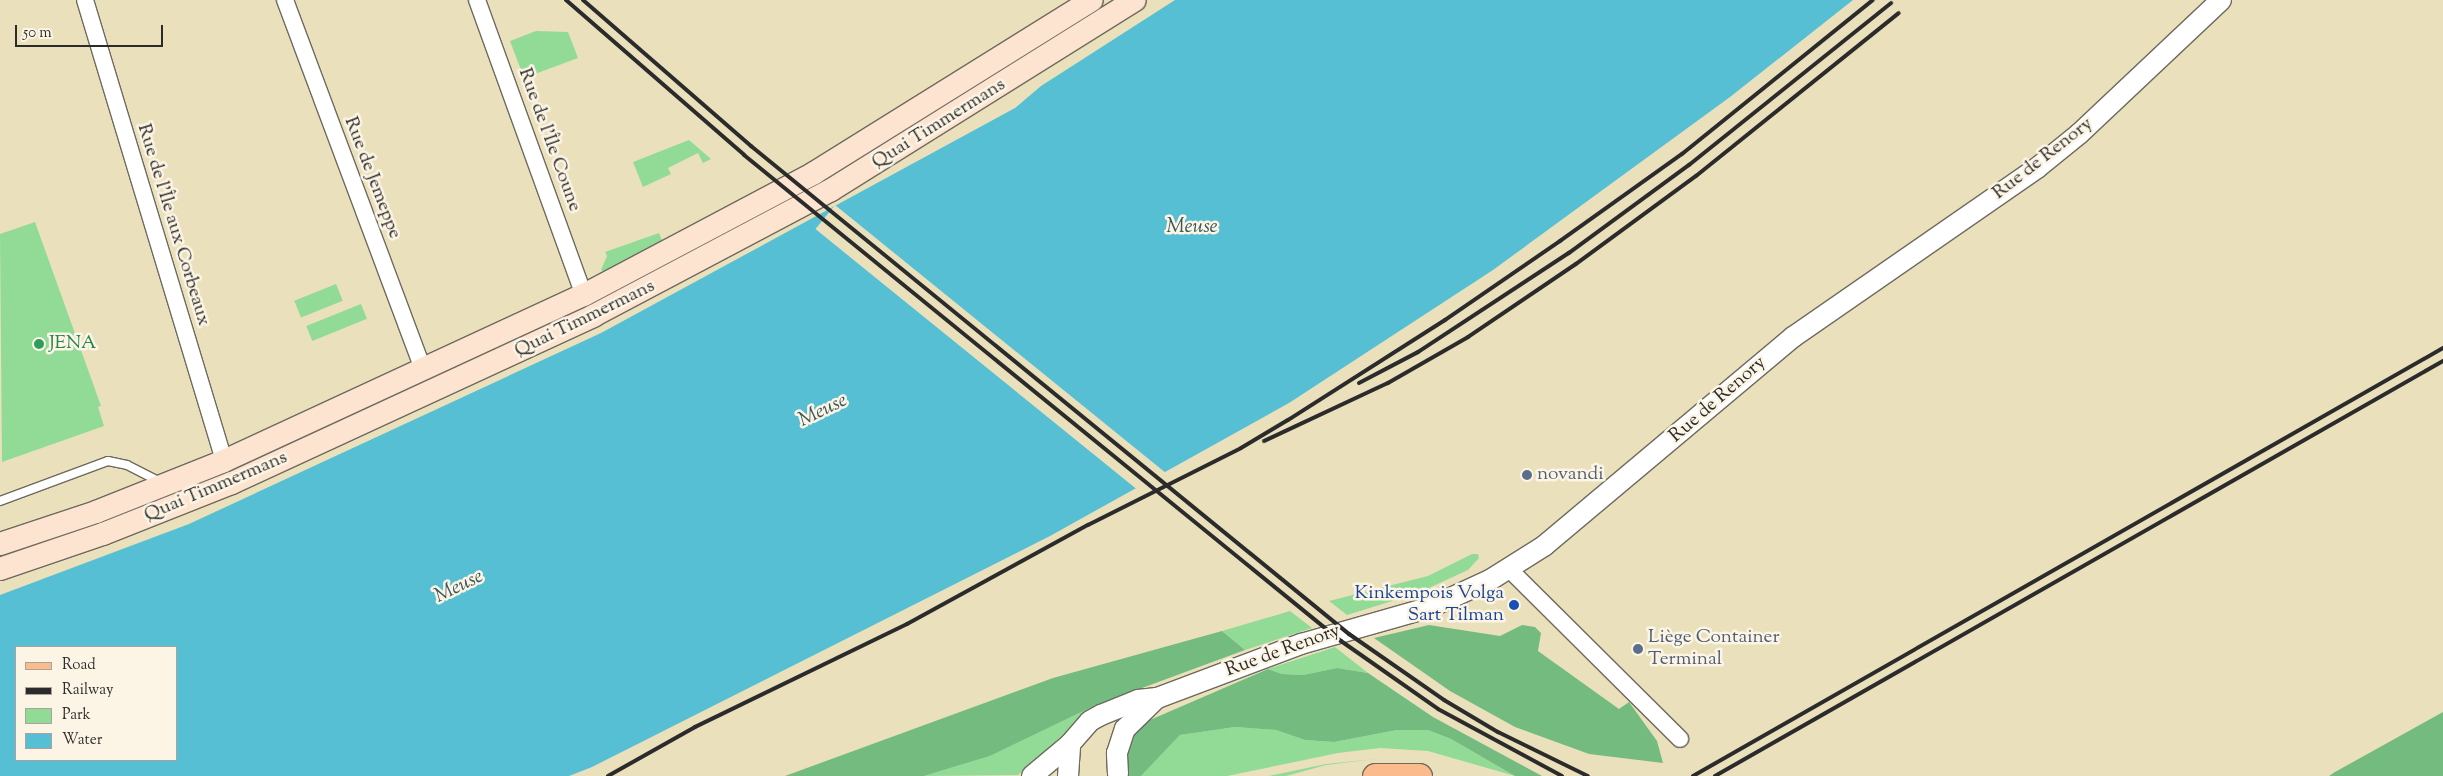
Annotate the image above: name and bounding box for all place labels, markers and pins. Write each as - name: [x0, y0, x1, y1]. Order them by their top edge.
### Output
- place label: JENA: [49, 333, 96, 355]
- marker: JENA: [33, 338, 45, 350]
- place label: novandi: [1537, 464, 1604, 486]
- marker: novandi: [1521, 469, 1533, 481]
- place label: Kinkempois Volga Sart Tilman: [1354, 583, 1504, 627]
- marker: Kinkempois Volga Sart Tilman: [1508, 599, 1520, 611]
- place label: Liège Container Terminal: [1648, 627, 1780, 671]
- marker: Liège Container Terminal: [1632, 643, 1644, 655]

